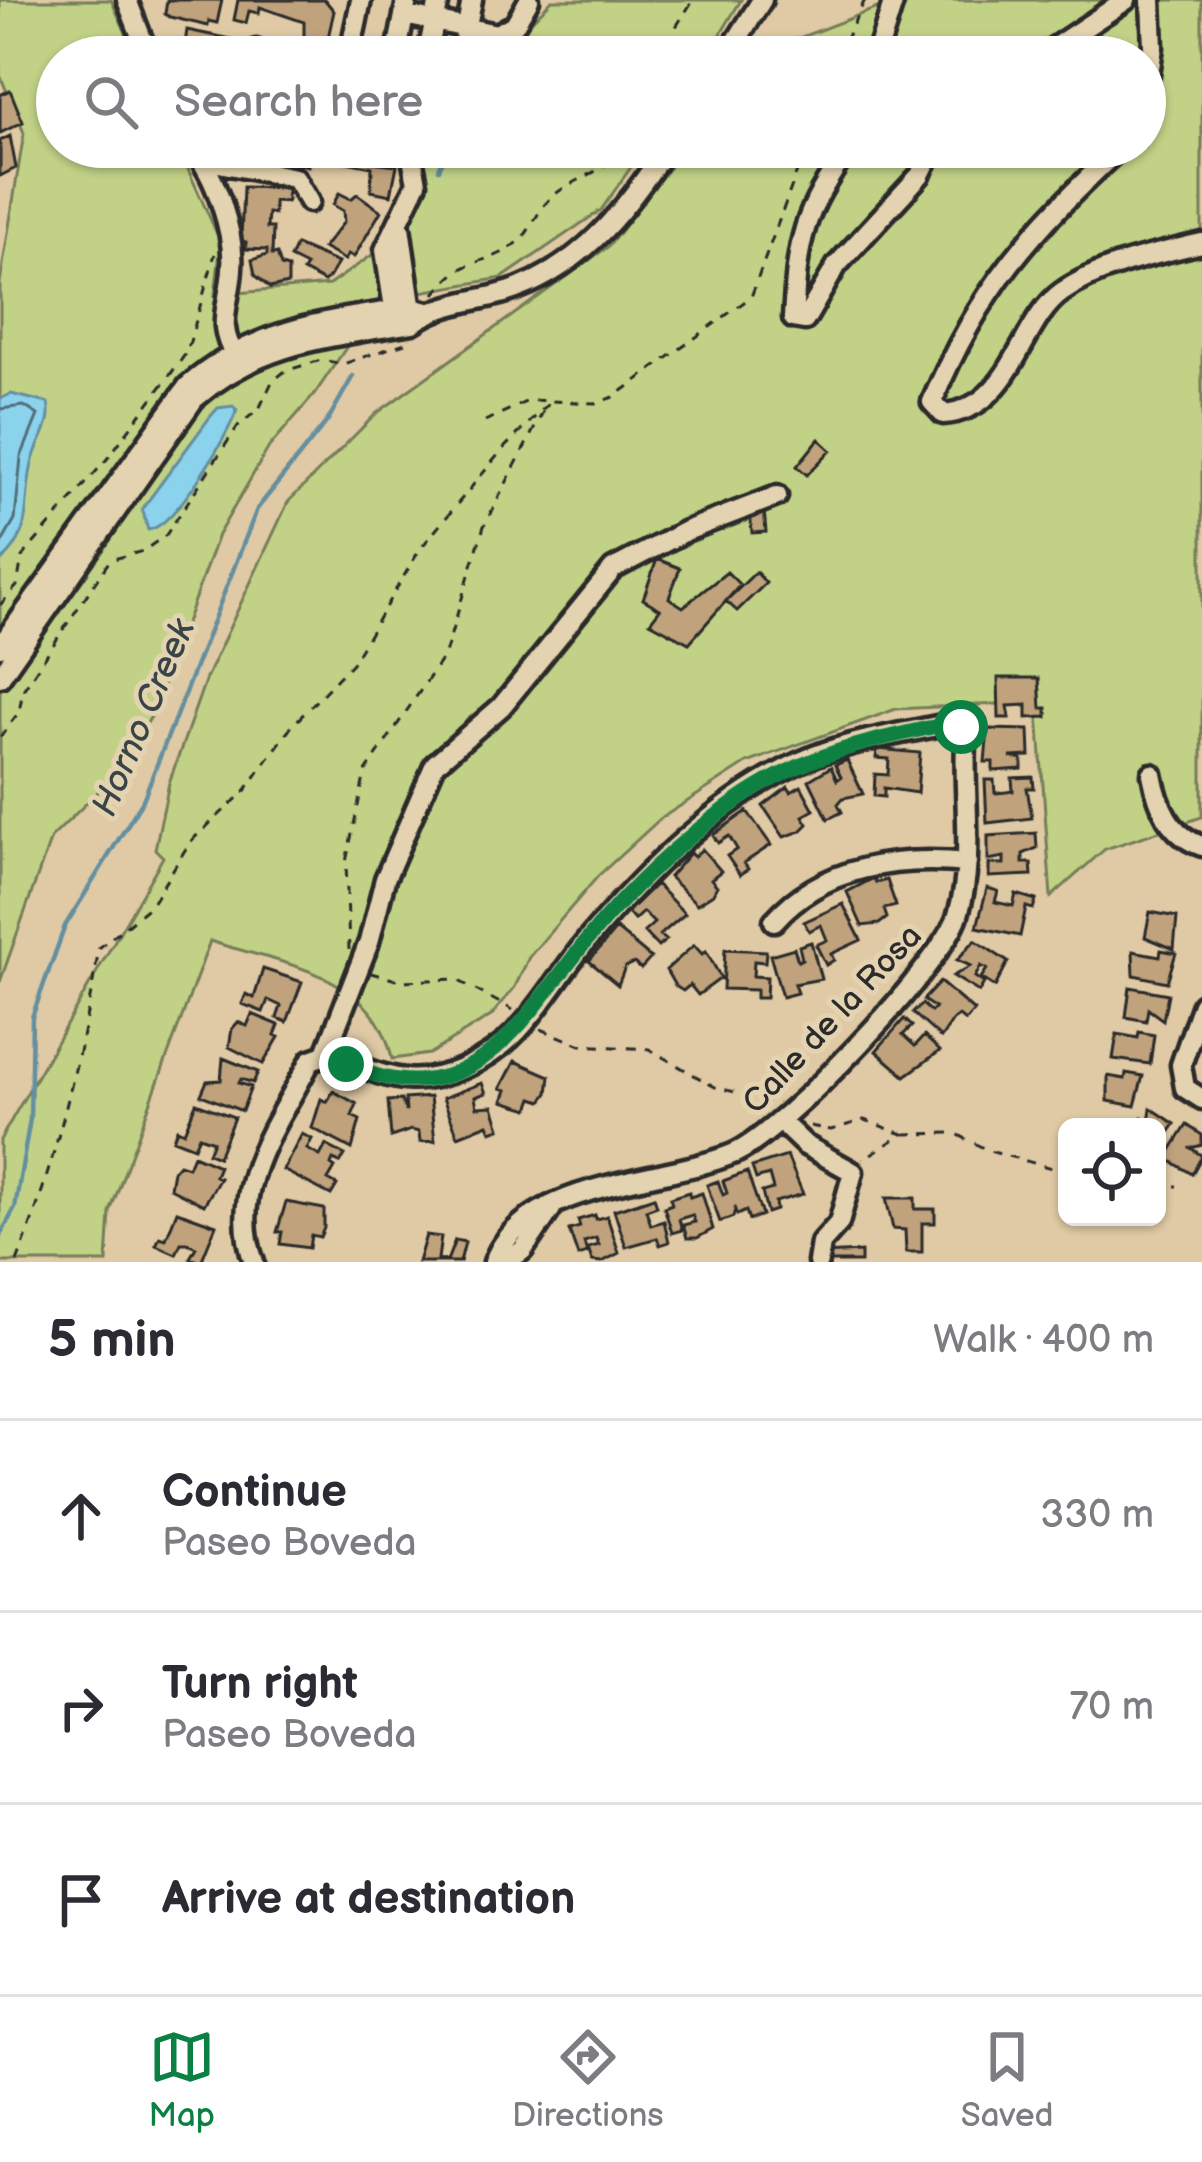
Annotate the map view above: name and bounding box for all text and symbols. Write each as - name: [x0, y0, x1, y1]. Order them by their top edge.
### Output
- search box: [36, 36, 1166, 168]
- icon: search: [78, 69, 144, 135]
- text: Search here: [174, 75, 423, 130]
- water label: Horno Creek: [84, 612, 205, 823]
- route start: [934, 700, 988, 754]
- street label: Calle de la Rosa: [734, 916, 930, 1122]
- route end: [319, 1037, 373, 1091]
- map controls: [1058, 1118, 1166, 1226]
- button: locate: [1058, 1118, 1166, 1226]
- text: 5 min: [48, 1310, 176, 1371]
- text: Walk · 400 m: [933, 1317, 1154, 1364]
- text: Continue: [162, 1465, 347, 1520]
- icon: ahead: [48, 1483, 114, 1549]
- text: 330 m: [1040, 1492, 1154, 1539]
- text: Paseo Boveda: [162, 1520, 417, 1567]
- text: Turn right: [162, 1657, 358, 1712]
- icon: right: [48, 1675, 114, 1741]
- text: 70 m: [1069, 1684, 1154, 1731]
- text: Paseo Boveda: [162, 1712, 417, 1759]
- icon: arrive: [48, 1867, 114, 1933]
- text: Arrive at destination: [162, 1872, 575, 1927]
- tab: Map: [149, 2024, 215, 2136]
- tab: Directions: [512, 2024, 664, 2136]
- tab: Saved: [961, 2024, 1053, 2136]

